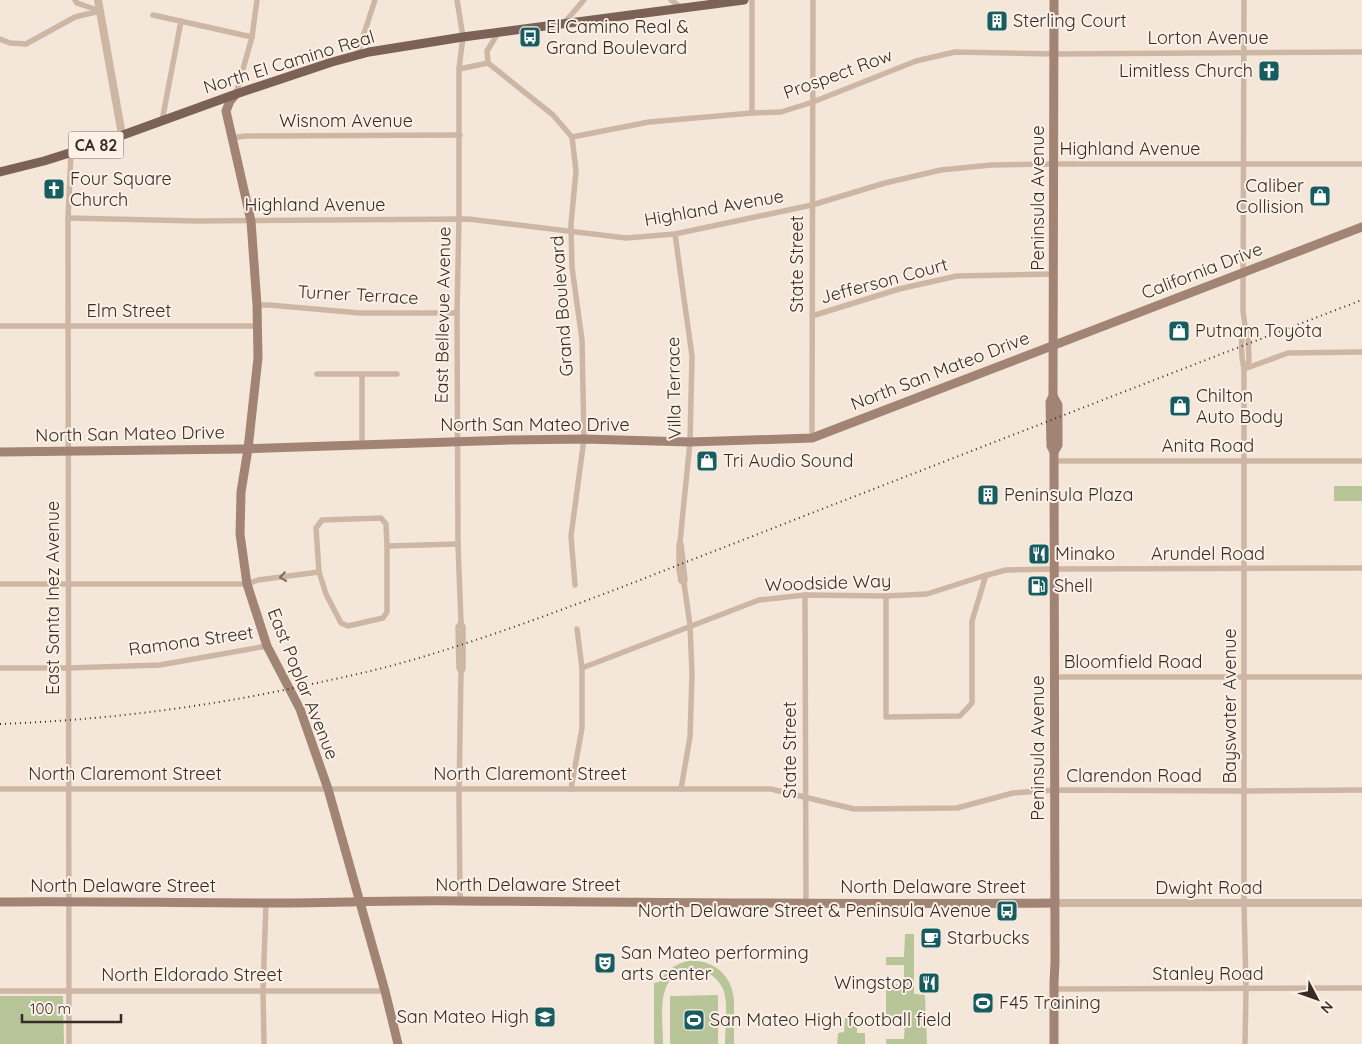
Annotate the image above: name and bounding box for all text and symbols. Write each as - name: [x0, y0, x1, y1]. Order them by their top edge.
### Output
- building icon: Sterling Court: [985, 9, 1009, 33]
- place label: Sterling Court: [1013, 9, 1127, 32]
- place label: El Camino Real & Grand Boulevard: [546, 15, 689, 59]
- street label: North El Camino Real: [200, 25, 377, 99]
- bus stop icon: El Camino Real & Grand Boulevard: [518, 25, 542, 49]
- street label: Lorton Avenue: [1147, 26, 1269, 49]
- street label: Prospect Row: [780, 43, 896, 104]
- place label: Limitless Church: [1119, 59, 1253, 82]
- church icon: Limitless Church: [1257, 59, 1281, 83]
- street label: Wisnom Avenue: [279, 109, 413, 132]
- street label: Peninsula Avenue: [1026, 125, 1049, 271]
- road number: CA 82: [68, 132, 124, 158]
- street label: Highland Avenue: [1059, 137, 1201, 160]
- place label: Four Square Church: [70, 167, 172, 211]
- place label: Caliber Collision: [1236, 174, 1304, 218]
- church icon: Four Square Church: [42, 177, 66, 201]
- street label: Highland Avenue: [642, 184, 785, 231]
- shop icon: Caliber Collision: [1308, 184, 1332, 208]
- street label: Highland Avenue: [244, 193, 386, 216]
- street label: State Street: [785, 215, 808, 313]
- street label: East Bellevue Avenue: [429, 226, 456, 404]
- street label: Grand Boulevard: [545, 235, 578, 377]
- street label: California Drive: [1138, 237, 1266, 304]
- street label: Jefferson Court: [818, 252, 950, 309]
- street label: Turner Terrace: [297, 280, 419, 309]
- street label: Elm Street: [87, 299, 171, 322]
- shop icon: Putnam Toyota: [1167, 319, 1191, 343]
- place label: Putnam Toyota: [1195, 319, 1322, 342]
- street label: North San Mateo Drive: [847, 326, 1032, 415]
- street label: Villa Terrace: [661, 336, 686, 440]
- place label: Chilton Auto Body: [1196, 384, 1283, 428]
- shop icon: Chilton Auto Body: [1168, 394, 1192, 418]
- street label: North San Mateo Drive: [440, 413, 630, 436]
- street label: North San Mateo Drive: [35, 420, 225, 447]
- street label: Anita Road: [1162, 434, 1254, 457]
- shop icon: Tri Audio Sound: [695, 449, 719, 473]
- place label: Tri Audio Sound: [723, 449, 853, 472]
- building icon: Peninsula Plaza: [976, 483, 1000, 507]
- place label: Peninsula Plaza: [1004, 483, 1133, 506]
- street label: East Santa Inez Avenue: [41, 501, 64, 695]
- restaurant icon: Minako: [1027, 542, 1051, 566]
- place label: Minako: [1055, 542, 1115, 565]
- street label: Arundel Road: [1151, 542, 1265, 565]
- street label: Woodside Way: [764, 569, 892, 596]
- one-way arrow: [278, 571, 286, 582]
- fuel station icon: Shell: [1026, 574, 1050, 598]
- place label: Shell: [1054, 574, 1093, 597]
- street label: East Poplar Avenue: [263, 605, 344, 763]
- street label: Ramona Street: [127, 620, 255, 661]
- street label: Bayswater Avenue: [1218, 628, 1241, 784]
- street label: Bloomfield Road: [1064, 650, 1202, 673]
- street label: Peninsula Avenue: [1026, 675, 1049, 821]
- street label: State Street: [778, 701, 801, 799]
- street label: North Claremont Street: [28, 762, 222, 785]
- street label: North Claremont Street: [433, 762, 627, 785]
- street label: Clarendon Road: [1066, 764, 1202, 787]
- street label: North Delaware Street: [435, 873, 621, 896]
- street label: North Delaware Street: [30, 874, 216, 897]
- street label: North Delaware Street: [840, 875, 1026, 898]
- street label: Dwight Road: [1155, 876, 1263, 899]
- place label: North Delaware Street & Peninsula Avenue: [638, 899, 991, 922]
- bus stop icon: North Delaware Street & Peninsula Avenue: [995, 899, 1019, 923]
- cafe icon: Starbucks: [919, 926, 943, 950]
- place label: Starbucks: [947, 926, 1030, 949]
- place label: San Mateo performing arts center: [621, 941, 809, 985]
- theatre icon: San Mateo performing arts center: [593, 951, 617, 975]
- street label: Stanley Road: [1152, 962, 1264, 985]
- street label: North Eldorado Street: [101, 963, 283, 986]
- place label: Wingstop: [834, 971, 913, 994]
- restaurant icon: Wingstop: [917, 971, 941, 995]
- north arrow: [1292, 974, 1342, 1024]
- sports icon: F45 Training: [971, 991, 995, 1015]
- place label: F45 Training: [999, 991, 1101, 1014]
- scale bar: [22, 992, 121, 1024]
- text: N: [1317, 998, 1337, 1017]
- text: 100 m: [30, 999, 71, 1018]
- place label: San Mateo High: [397, 1005, 529, 1028]
- school or university icon: San Mateo High: [533, 1005, 557, 1029]
- sports icon: San Mateo High football field: [682, 1008, 706, 1032]
- place label: San Mateo High football field: [710, 1008, 951, 1031]

